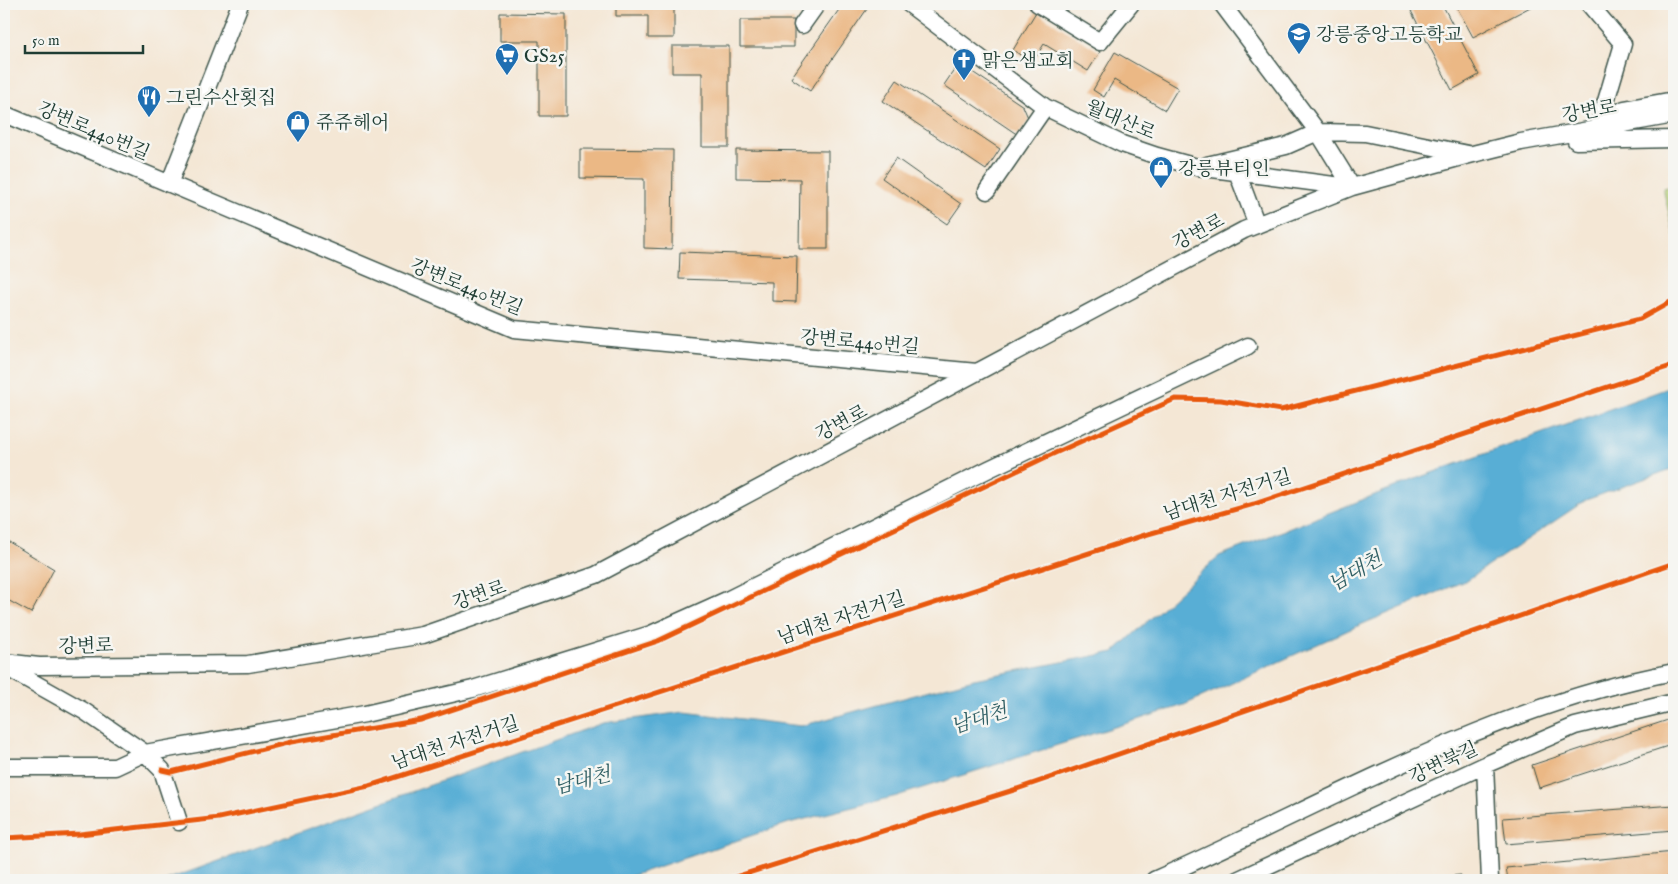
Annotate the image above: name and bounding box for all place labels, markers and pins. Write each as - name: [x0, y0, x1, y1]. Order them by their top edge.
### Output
- school or university icon: 강릉중앙고등학교: [1286, 21, 1312, 55]
- place label: 강릉중앙고등학교: [1316, 24, 1463, 48]
- supermarket icon: GS25: [494, 42, 520, 76]
- place label: GS25: [524, 45, 565, 69]
- church icon: 맑은샘교회: [951, 47, 977, 81]
- place label: 맑은샘교회: [982, 50, 1074, 74]
- restaurant icon: 그린수산횟집: [136, 84, 162, 118]
- place label: 그린수산횟집: [166, 87, 276, 111]
- shop icon: 쥬쥬헤어: [285, 109, 311, 143]
- place label: 쥬쥬헤어: [316, 112, 389, 136]
- shop icon: 강릉뷰티인: [1148, 155, 1174, 189]
- place label: 강릉뷰티인: [1178, 158, 1270, 182]

